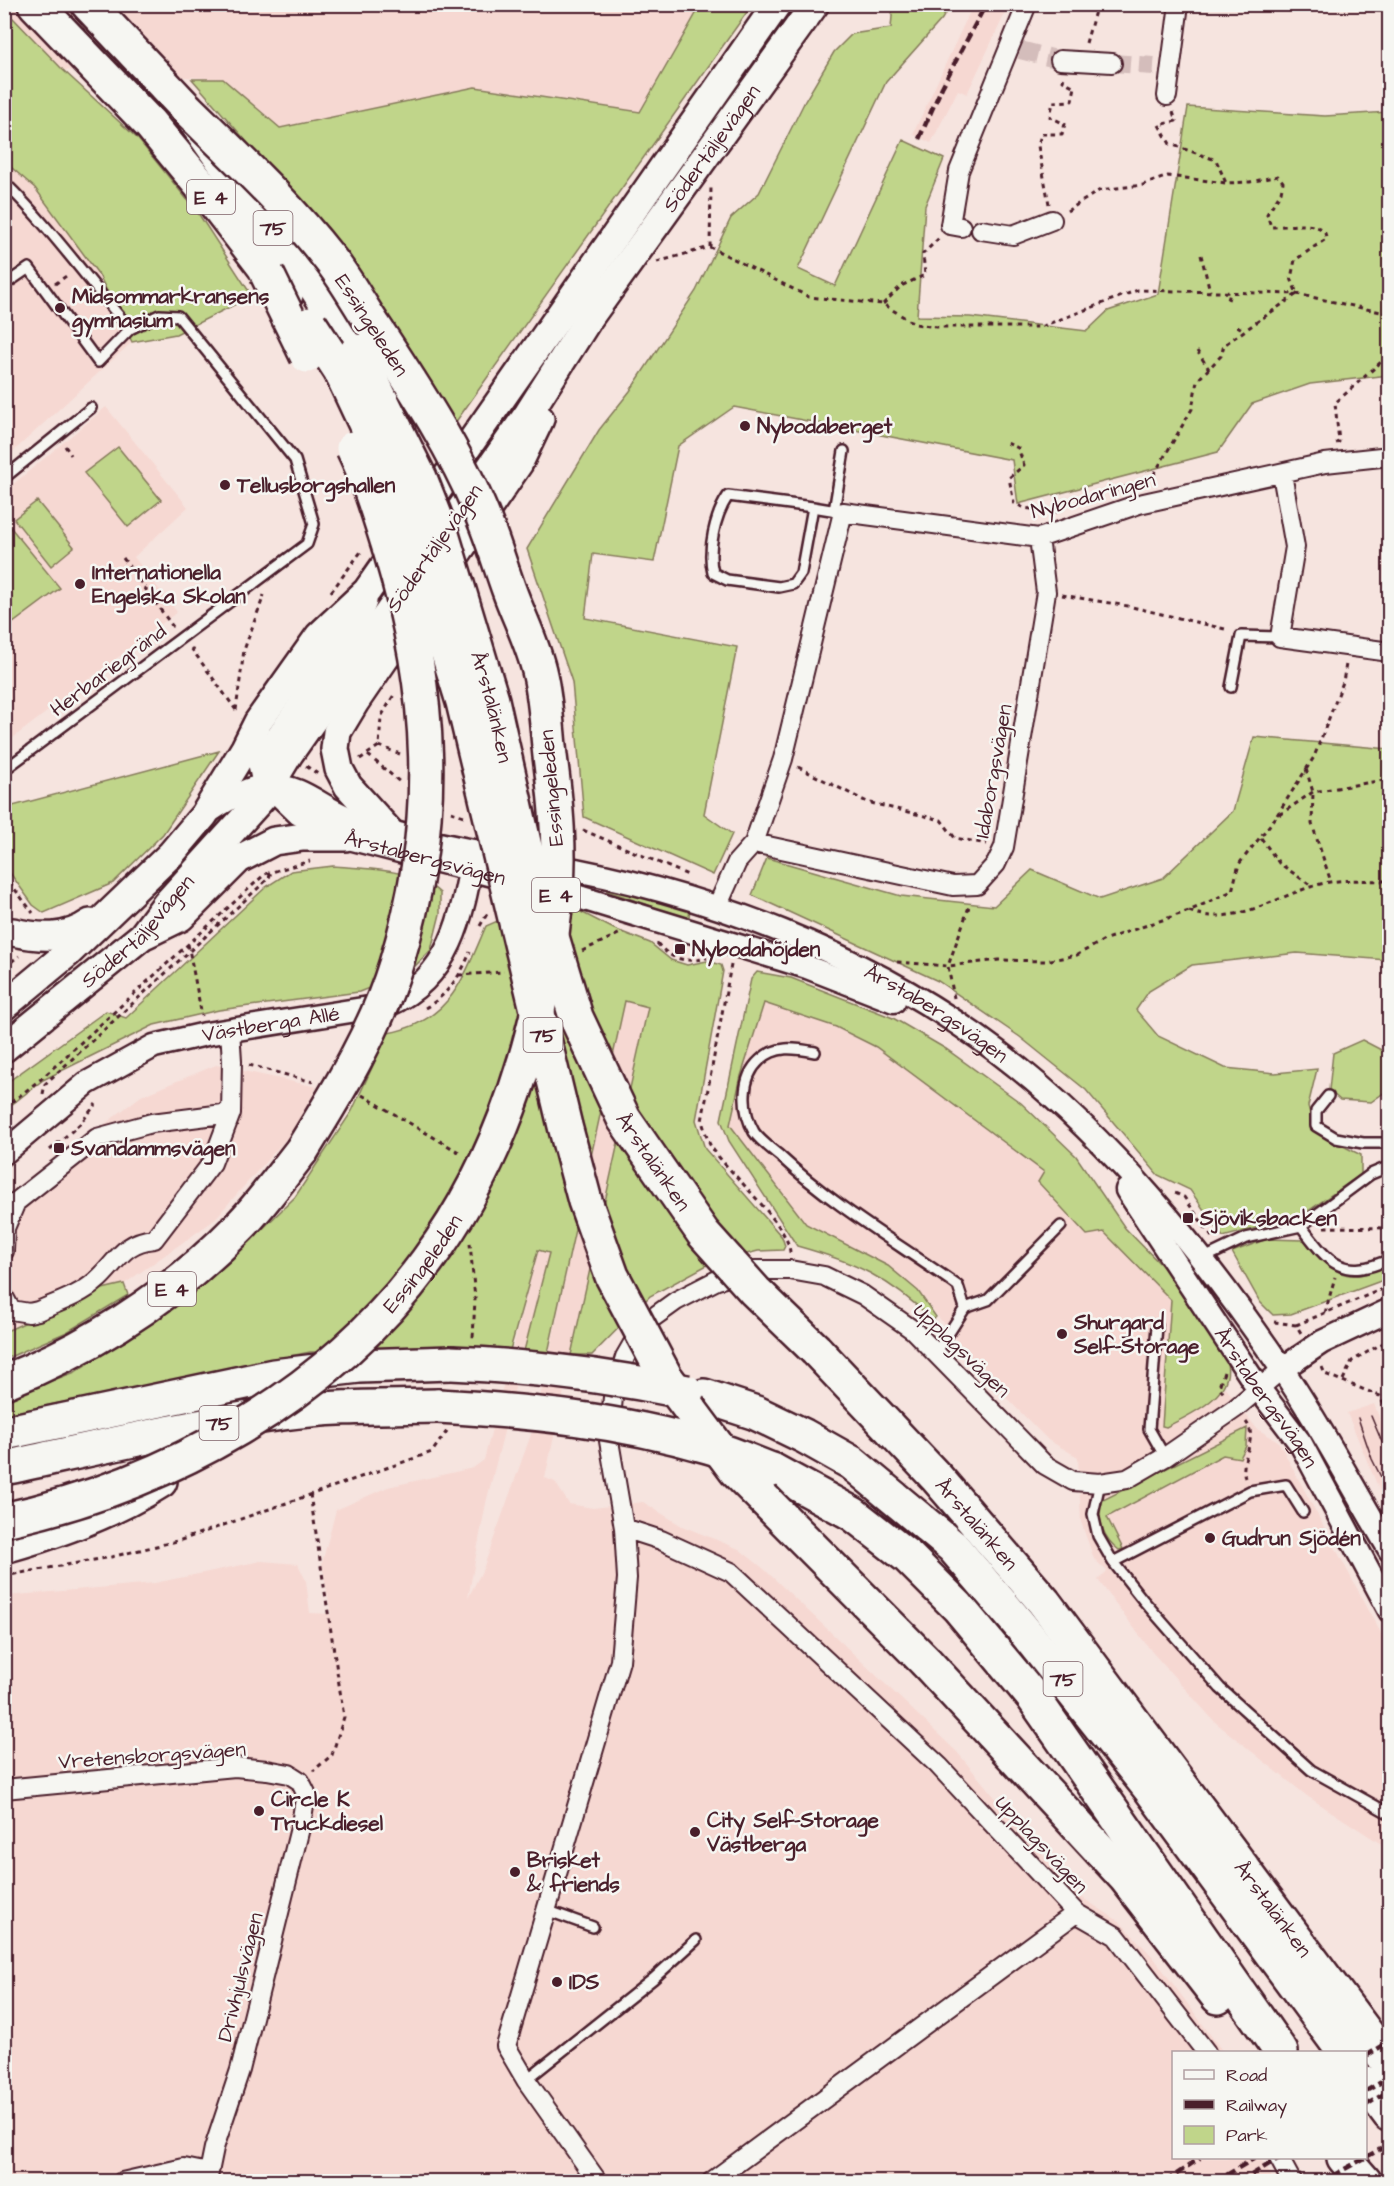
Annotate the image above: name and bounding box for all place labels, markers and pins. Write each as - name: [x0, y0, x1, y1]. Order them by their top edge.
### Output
- place label: Midsommarkransens gymnasium: [72, 282, 270, 338]
- marker: Midsommarkransens gymnasium: [53, 301, 67, 315]
- place label: Nybodaberget: [757, 412, 893, 444]
- marker: Nybodaberget: [738, 419, 752, 433]
- place label: Tellusborgshallen: [236, 471, 396, 502]
- marker: Tellusborgshallen: [218, 478, 232, 492]
- place label: Internationella Engelska Skolan: [92, 558, 246, 613]
- marker: Internationella Engelska Skolan: [73, 577, 87, 591]
- place label: Nybodahöjden: [692, 935, 821, 967]
- marker: Nybodahöjden: [673, 942, 687, 956]
- place label: Svandammsvägen: [70, 1134, 236, 1165]
- marker: Svandammsvägen: [52, 1141, 66, 1155]
- place label: Sjöviksbacken: [1199, 1204, 1338, 1234]
- marker: Sjöviksbacken: [1181, 1211, 1195, 1225]
- place label: Shurgard Self-Storage: [1073, 1308, 1200, 1363]
- marker: Shurgard Self-Storage: [1055, 1327, 1069, 1341]
- place label: Gudrun Sjödén: [1222, 1524, 1361, 1554]
- marker: Gudrun Sjödén: [1203, 1531, 1217, 1545]
- place label: Circle K Truckdiesel: [270, 1785, 384, 1838]
- marker: Circle K Truckdiesel: [252, 1804, 266, 1818]
- place label: City Self-Storage Västberga: [706, 1806, 880, 1861]
- marker: City Self-Storage Västberga: [688, 1825, 702, 1839]
- place label: Brisket & friends: [526, 1846, 620, 1899]
- marker: Brisket & friends: [508, 1865, 522, 1879]
- place label: IDS: [569, 1968, 600, 1997]
- marker: IDS: [550, 1975, 564, 1989]

